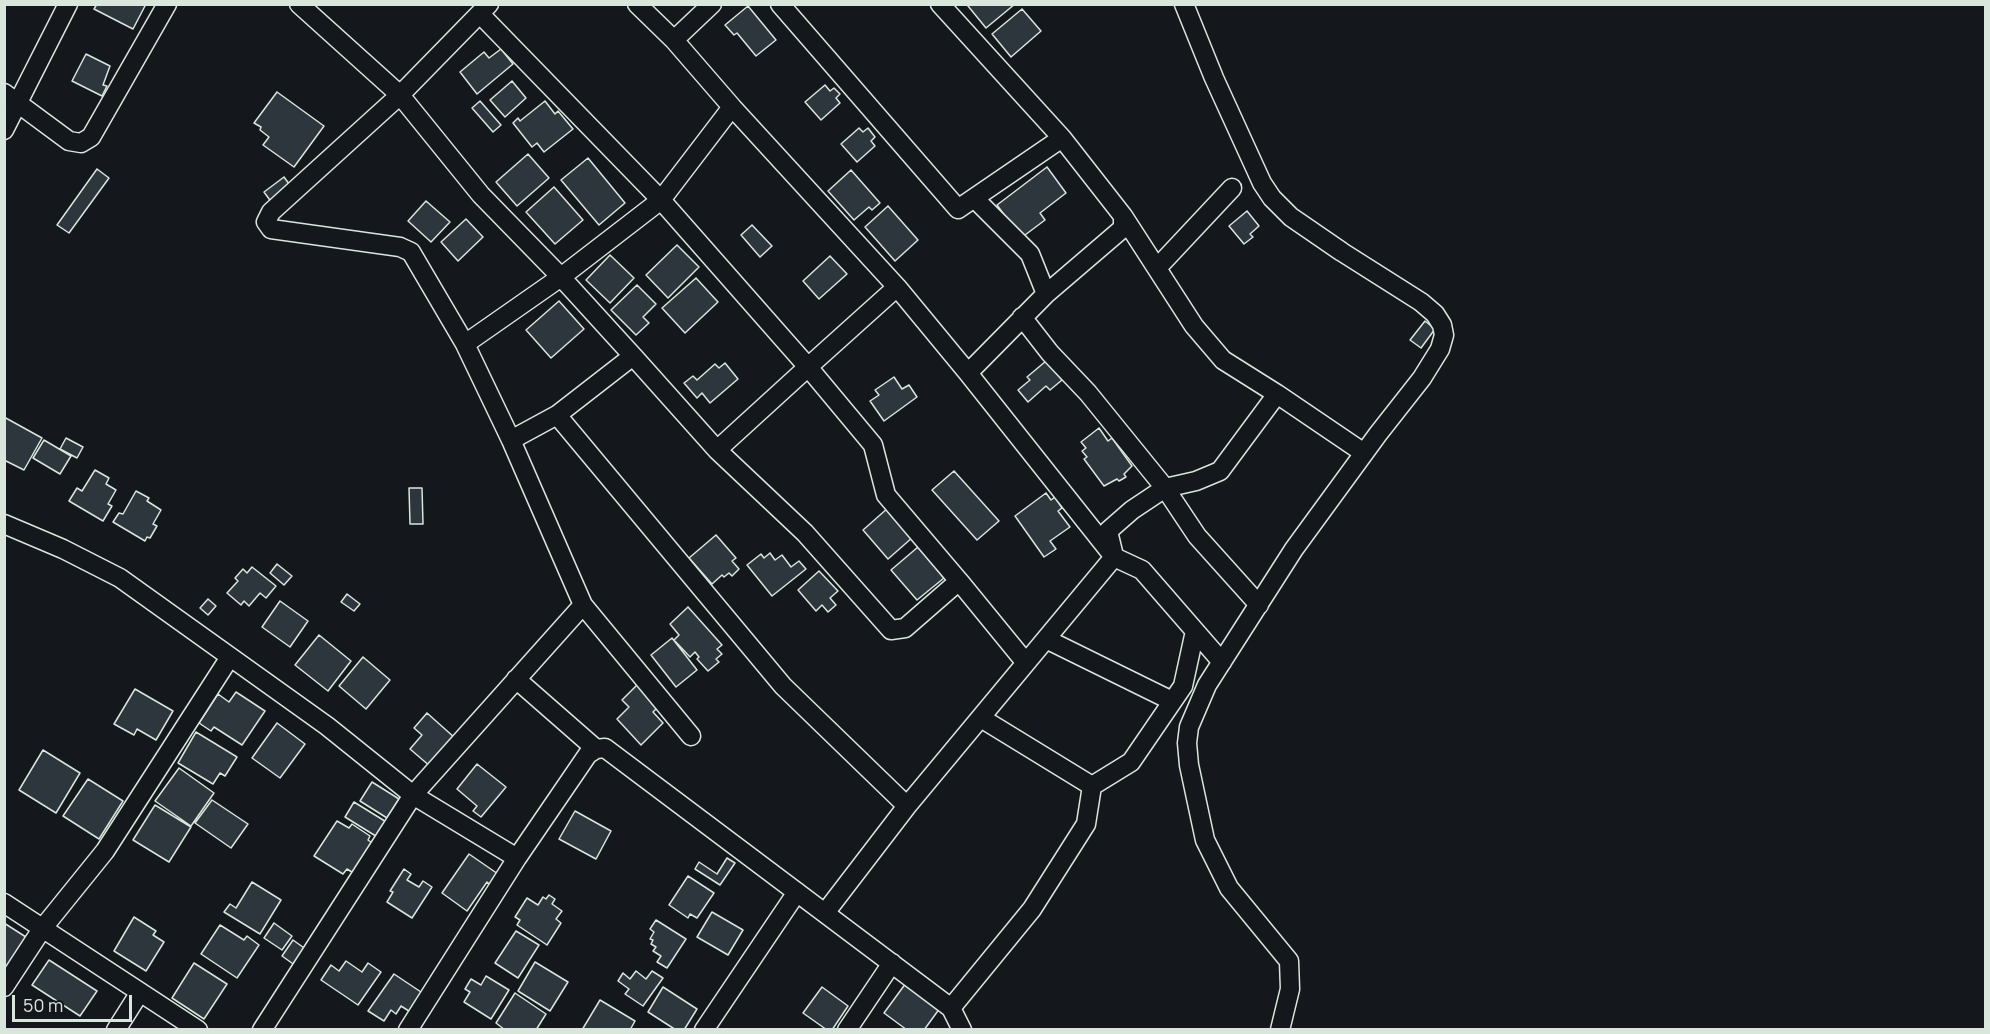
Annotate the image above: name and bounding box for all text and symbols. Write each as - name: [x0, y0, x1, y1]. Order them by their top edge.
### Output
- scale bar: [15, 983, 135, 1021]
- text: 50 m: [23, 993, 63, 1017]

